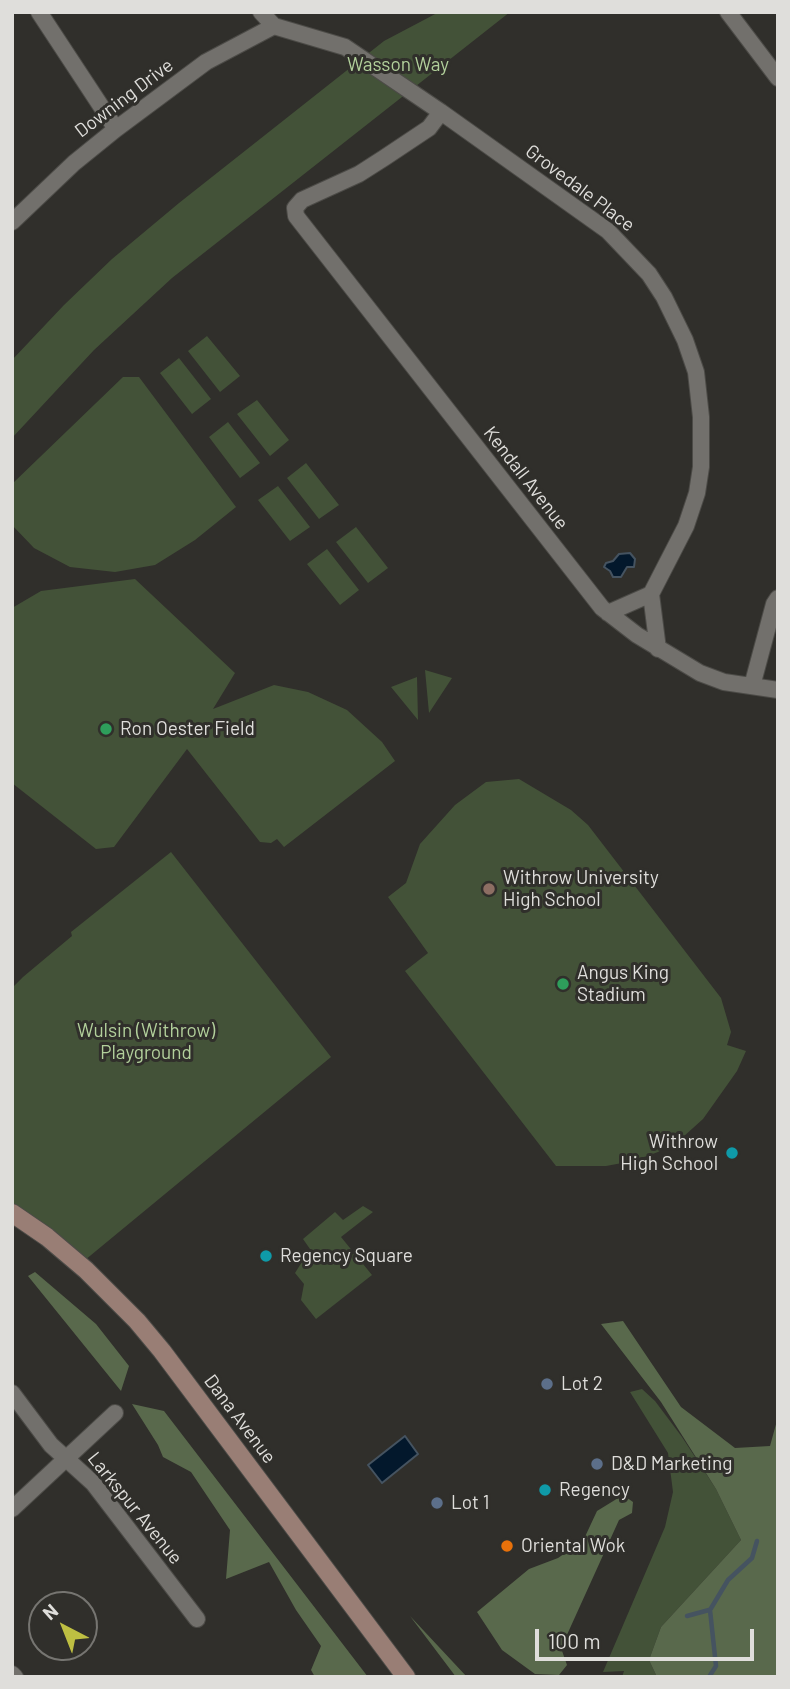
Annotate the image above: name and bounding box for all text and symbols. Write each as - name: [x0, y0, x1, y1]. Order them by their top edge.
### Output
- street label: Downing Drive: [70, 54, 178, 142]
- park label: Wasson Way: [347, 54, 449, 76]
- street label: Grovedale Place: [521, 139, 639, 237]
- street label: Kendall Avenue: [479, 422, 573, 534]
- place label: Ron Oester Field: [120, 718, 255, 740]
- marker: Ron Oester Field: [98, 721, 114, 737]
- place label: Withrow University High School: [503, 867, 659, 911]
- marker: Withrow University High School: [481, 881, 497, 897]
- place label: Angus King Stadium: [577, 962, 669, 1006]
- marker: Angus King Stadium: [555, 976, 571, 992]
- park label: Wulsin (Withrow) Playground: [77, 1020, 215, 1064]
- place label: Withrow High School: [620, 1131, 718, 1175]
- marker: Withrow High School: [724, 1145, 740, 1161]
- place label: Regency Square: [280, 1245, 413, 1267]
- marker: Regency Square: [258, 1248, 274, 1264]
- street label: Dana Avenue: [199, 1370, 281, 1468]
- place label: Lot 2: [561, 1373, 603, 1395]
- marker: Lot 2: [539, 1376, 555, 1392]
- street label: Larkspur Avenue: [83, 1447, 187, 1569]
- place label: D&D Marketing: [611, 1453, 732, 1475]
- marker: D&D Marketing: [589, 1456, 605, 1472]
- place label: Regency: [559, 1479, 630, 1501]
- marker: Regency: [537, 1482, 553, 1498]
- place label: Lot 1: [451, 1492, 489, 1514]
- marker: Lot 1: [429, 1495, 445, 1511]
- place label: Oriental Wok: [521, 1535, 625, 1557]
- marker: Oriental Wok: [499, 1538, 515, 1554]
- north arrow: [28, 1591, 98, 1661]
- text: N: [38, 1599, 62, 1624]
- scale bar: [538, 1616, 757, 1660]
- text: 100 m: [548, 1628, 601, 1653]

